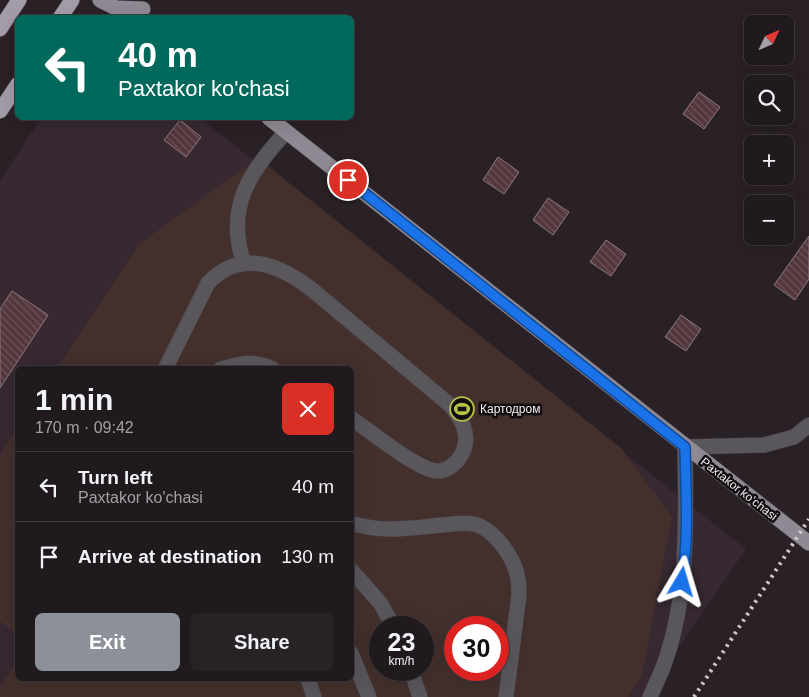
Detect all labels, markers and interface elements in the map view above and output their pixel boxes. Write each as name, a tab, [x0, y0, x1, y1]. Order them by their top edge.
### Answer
north arrow	[744, 15, 794, 65]
map controls	[744, 15, 794, 245]
icon: left	[35, 35, 100, 100]
text: 40 m	[118, 35, 198, 74]
button: search	[744, 75, 794, 125]
text: Paxtakor ko'chasi	[118, 76, 290, 101]
button: +	[744, 135, 794, 185]
pin	[327, 159, 369, 201]
icon: arrive	[334, 166, 362, 194]
button: −	[744, 195, 794, 245]
text: 1 min	[35, 383, 113, 416]
button: close	[282, 383, 334, 435]
sports icon: Картодром	[449, 396, 475, 422]
place label: Картодром	[480, 402, 540, 416]
text: 170 m · 09:42	[35, 419, 134, 436]
street label: Paxtakor ko'chasi	[698, 455, 780, 523]
text: Turn left	[78, 467, 153, 488]
icon: left	[35, 473, 63, 501]
text: 40 m	[292, 476, 334, 497]
text: Paxtakor ko'chasi	[78, 489, 203, 506]
icon: arrive	[35, 543, 63, 571]
text: Arrive at destination	[78, 546, 262, 567]
text: 130 m	[281, 546, 334, 567]
position arrow	[655, 555, 707, 607]
button: Exit	[35, 613, 180, 671]
button: Share	[190, 613, 334, 671]
speed limit sign: 30	[444, 616, 509, 681]
text: 23	[388, 628, 415, 656]
text: km/h	[388, 654, 415, 668]

